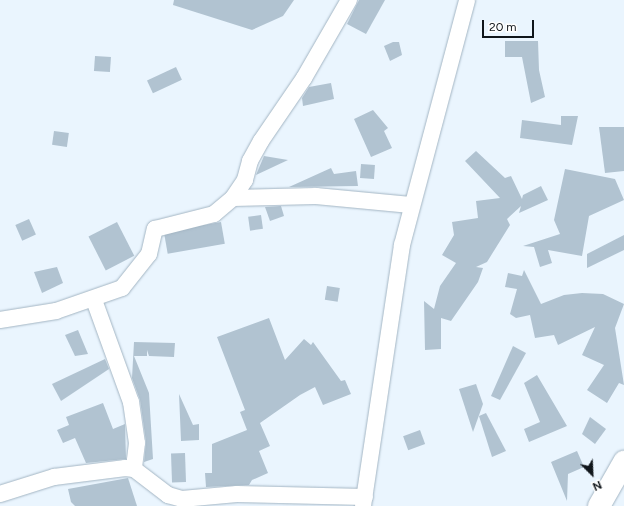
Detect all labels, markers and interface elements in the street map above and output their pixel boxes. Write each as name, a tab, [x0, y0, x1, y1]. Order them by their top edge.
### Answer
scale bar	[484, 12, 536, 38]
text: 20 m	[489, 20, 517, 34]
north arrow	[572, 454, 612, 494]
text: N	[591, 478, 604, 493]

